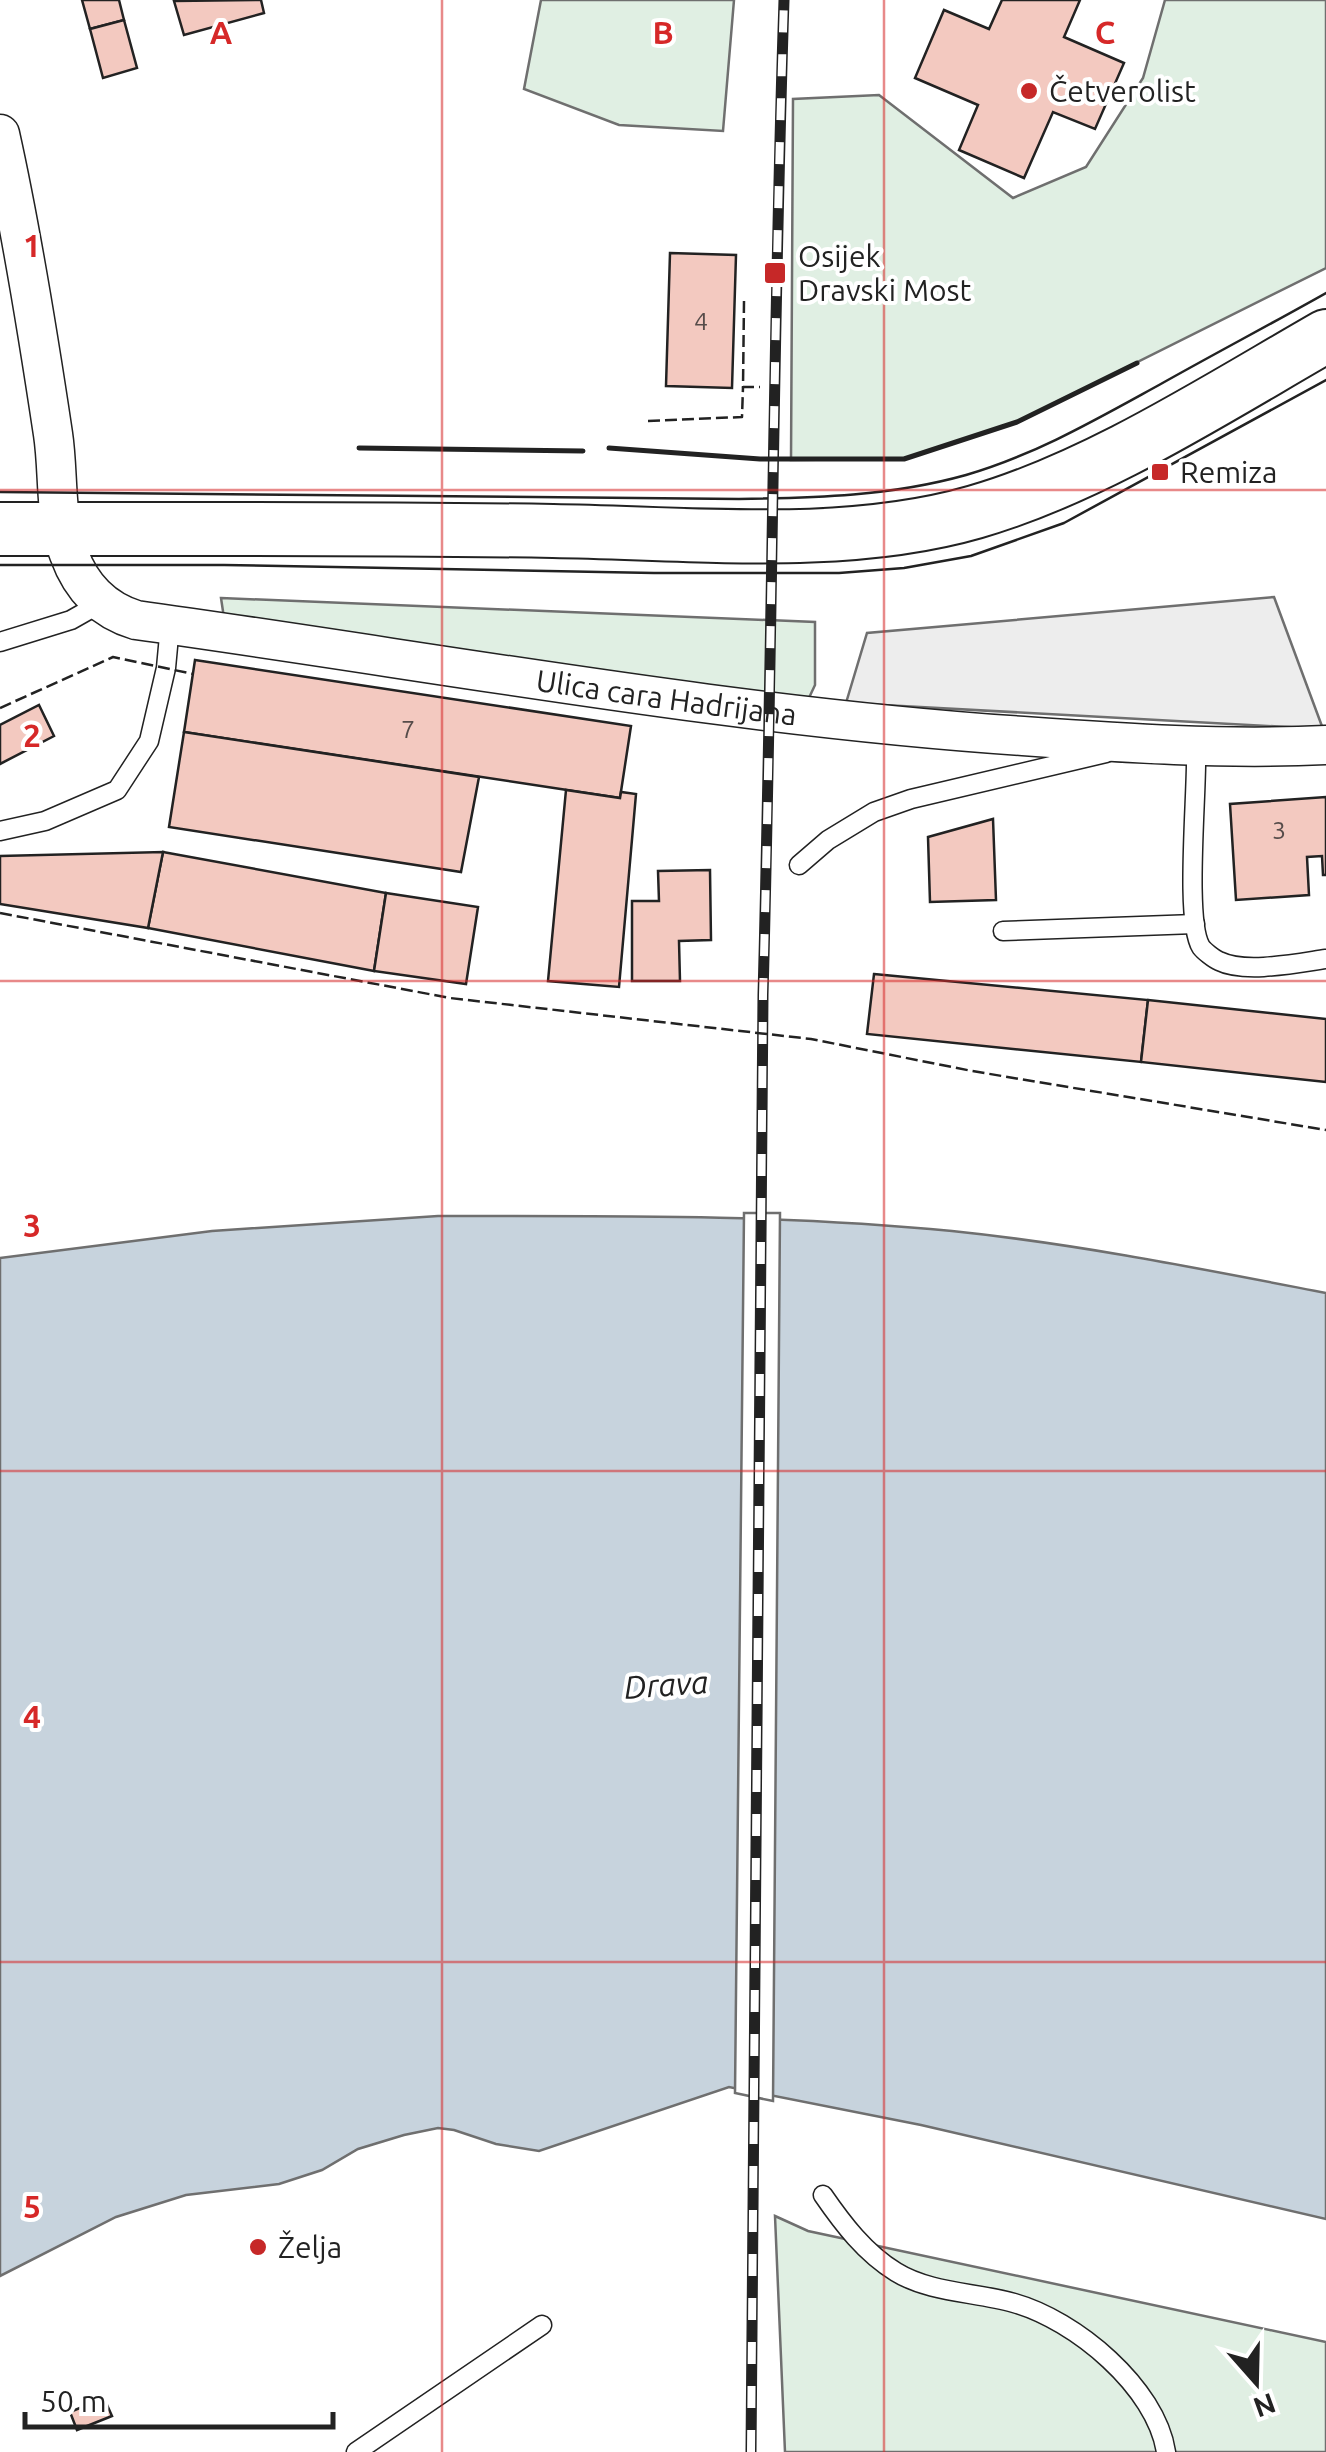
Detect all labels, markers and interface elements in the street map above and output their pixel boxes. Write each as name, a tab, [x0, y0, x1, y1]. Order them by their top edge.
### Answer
text: A	[210, 14, 233, 50]
text: B	[652, 14, 674, 50]
text: C	[1095, 14, 1115, 50]
place label: Četverolist	[1049, 74, 1196, 108]
marker: Četverolist	[1018, 80, 1040, 102]
text: 1	[23, 227, 41, 263]
place label: Osijek Dravski Most	[798, 239, 972, 307]
marker: Osijek Dravski Most	[762, 260, 788, 286]
house number: 4	[694, 307, 708, 335]
place label: Remiza	[1180, 455, 1278, 489]
marker: Remiza	[1149, 461, 1171, 483]
street label: Ulica cara Hadrijana	[534, 663, 799, 732]
house number: 7	[401, 715, 415, 743]
text: 2	[23, 717, 41, 753]
house number: 3	[1272, 816, 1286, 844]
text: 3	[23, 1207, 41, 1243]
water label: Drava	[623, 1663, 709, 1705]
text: 4	[23, 1698, 41, 1734]
text: 5	[23, 2188, 41, 2224]
place label: Želja	[278, 2230, 342, 2264]
marker: Želja	[247, 2236, 269, 2258]
north arrow	[1206, 2332, 1306, 2432]
scale bar	[25, 2367, 332, 2429]
text: 50 m	[40, 2384, 107, 2418]
text: N	[1250, 2388, 1280, 2424]

